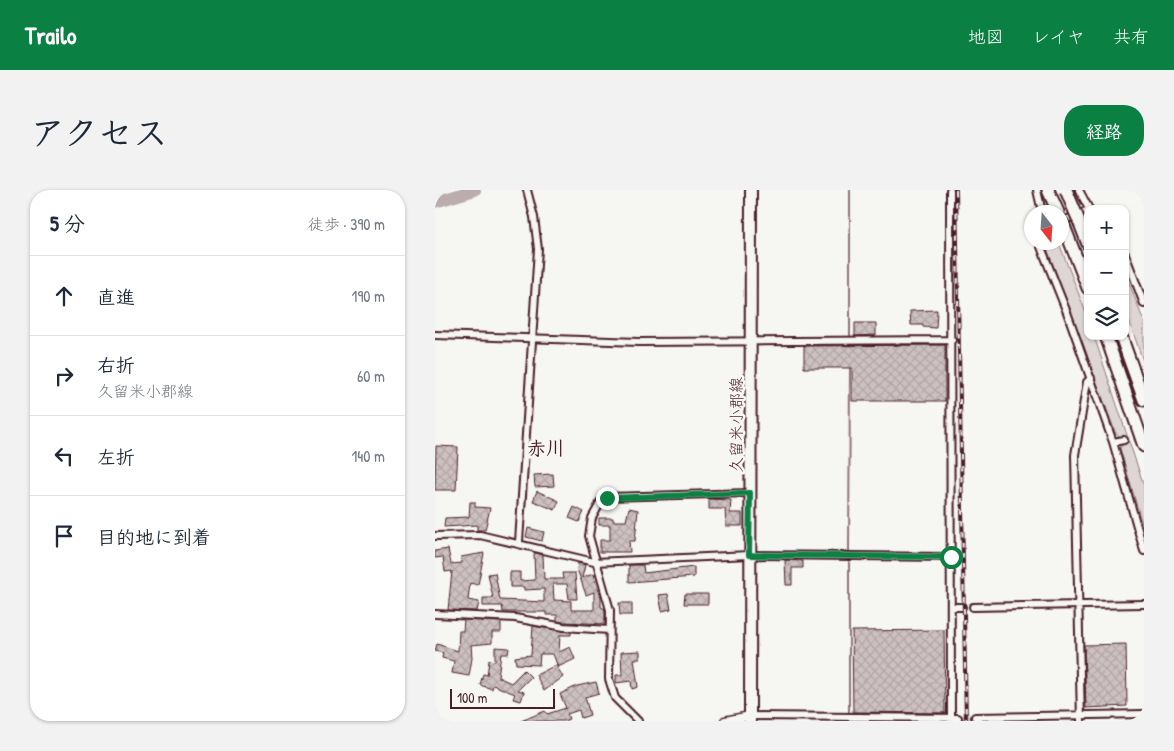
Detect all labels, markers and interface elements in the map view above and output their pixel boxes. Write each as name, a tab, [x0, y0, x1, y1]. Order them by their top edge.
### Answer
text: Trailo	[25, 19, 76, 51]
text: 地図	[968, 24, 1004, 49]
text: レイヤ	[1032, 24, 1085, 49]
text: 共有	[1113, 24, 1149, 49]
button: 経路	[1064, 105, 1144, 156]
text: アクセス	[30, 109, 168, 156]
north arrow	[1024, 205, 1069, 250]
map controls	[1084, 205, 1129, 340]
button: +	[1084, 205, 1129, 250]
text: 5 分	[50, 209, 85, 238]
text: 徒歩 · 390 m	[308, 213, 385, 235]
button: −	[1084, 250, 1129, 295]
icon: ahead	[50, 282, 78, 310]
text: 直進	[97, 284, 135, 310]
text: 190 m	[352, 285, 385, 307]
button: layers	[1084, 295, 1129, 340]
text: 右折	[97, 352, 135, 378]
icon: right	[50, 362, 78, 390]
text: 60 m	[357, 365, 385, 387]
street label: 久留米小郡線	[725, 377, 747, 473]
text: 久留米小郡線	[97, 380, 193, 402]
district label: 赤川	[527, 435, 565, 461]
icon: left	[50, 442, 78, 470]
text: 左折	[97, 444, 135, 470]
text: 140 m	[351, 445, 385, 467]
route end	[596, 487, 619, 510]
icon: arrive	[50, 522, 78, 550]
text: 目的地に到着	[97, 524, 211, 550]
route start	[940, 546, 963, 569]
scale bar	[450, 686, 555, 709]
text: 100 m	[457, 688, 487, 707]

